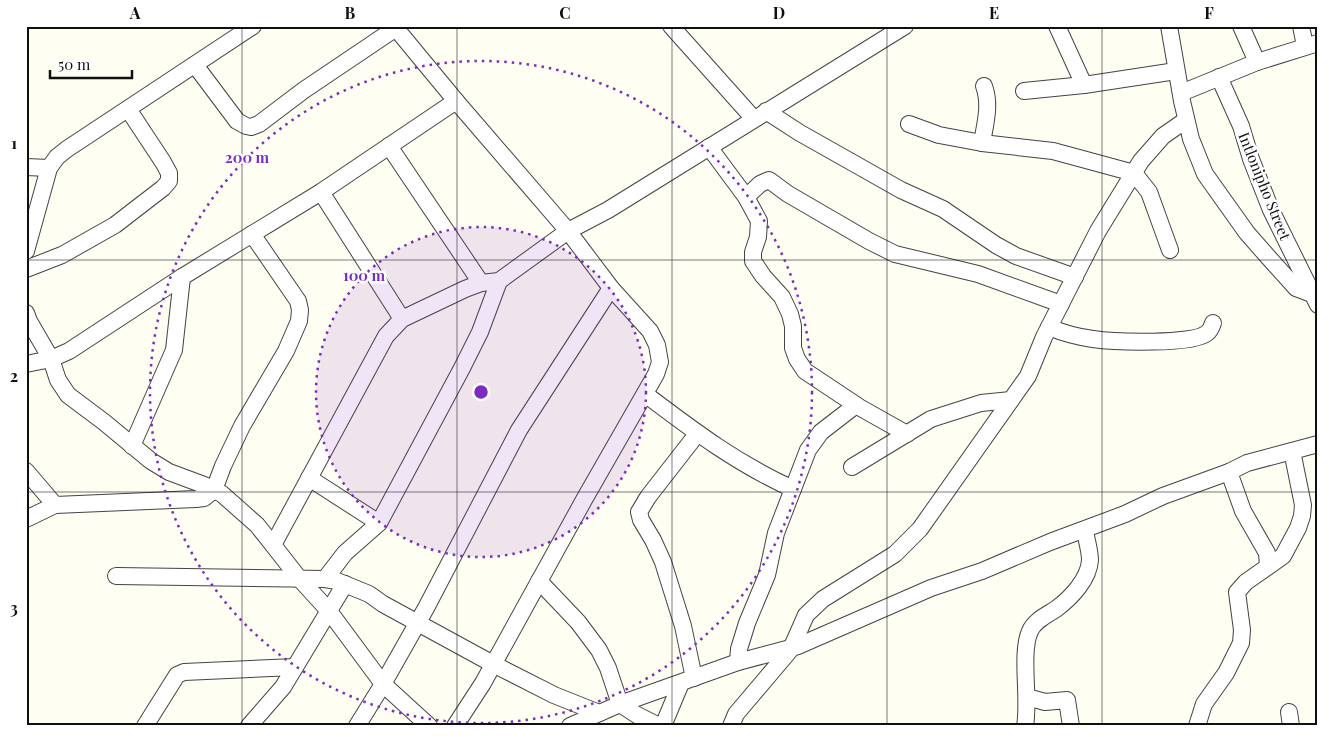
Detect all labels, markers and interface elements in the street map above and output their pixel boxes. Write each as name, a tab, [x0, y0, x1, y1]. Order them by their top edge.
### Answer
text: A	[129, 2, 141, 23]
text: B	[345, 2, 356, 23]
text: C	[559, 2, 571, 23]
text: D	[773, 2, 785, 23]
text: E	[989, 2, 999, 23]
text: F	[1204, 2, 1214, 23]
scale bar	[50, 48, 132, 80]
text: 50 m	[58, 54, 91, 74]
street label: Intlonipho Street	[1234, 129, 1296, 244]
text: 1	[11, 132, 17, 153]
text: 200 m	[225, 147, 270, 167]
text: 100 m	[343, 265, 386, 285]
text: 2	[10, 365, 18, 386]
centre of rings	[472, 383, 490, 401]
text: 3	[10, 597, 18, 618]

